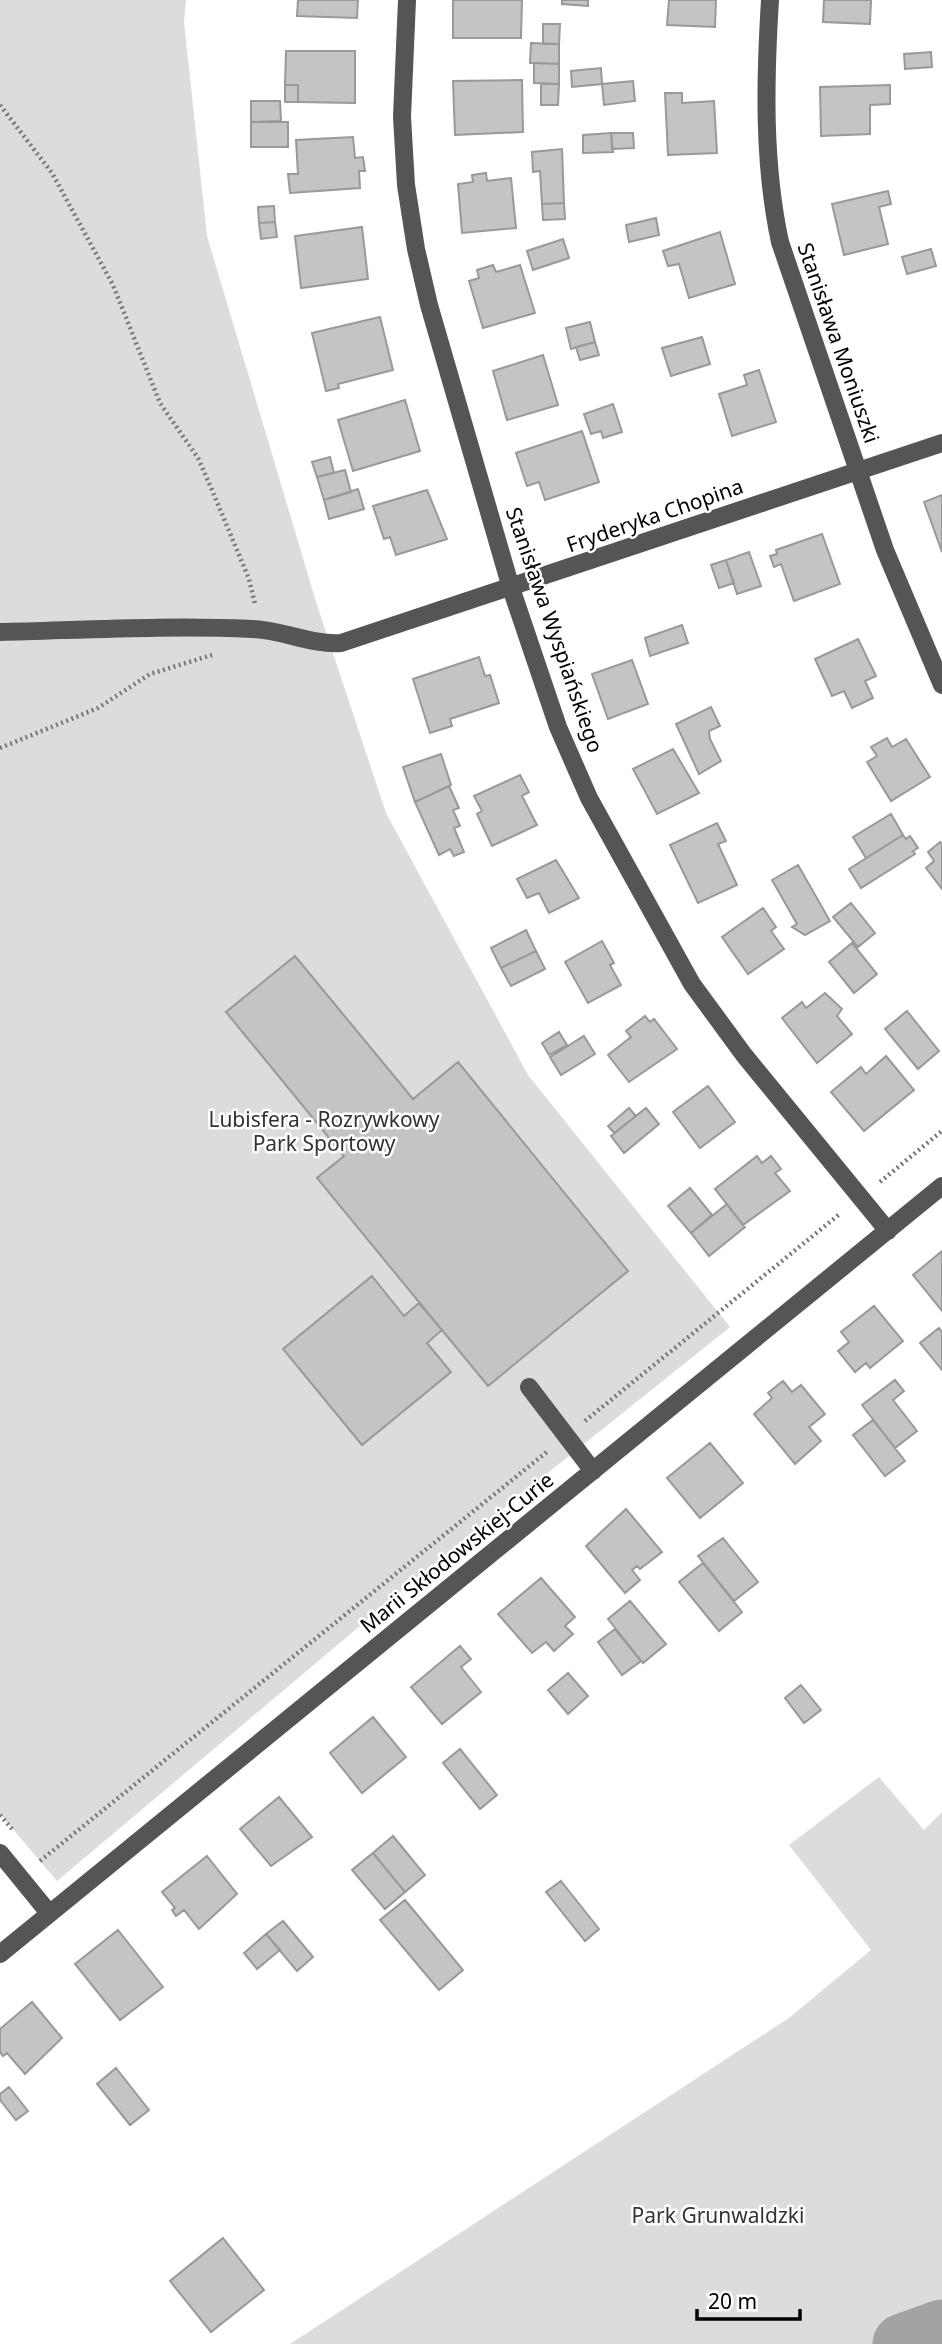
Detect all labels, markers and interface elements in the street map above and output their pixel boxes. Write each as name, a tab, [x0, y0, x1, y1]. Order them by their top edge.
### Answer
street label: Stanisława Moniuszki	[792, 239, 886, 447]
street label: Fryderyka Chopina	[563, 472, 747, 558]
street label: Stanisława Wyspiańskiego	[500, 503, 610, 756]
park label: Lubisfera - Rozrywkowy Park Sportowy	[208, 1105, 440, 1157]
street label: Marii Skłodowskiej-Curie	[354, 1465, 559, 1639]
park label: Park Grunwaldzki	[632, 2201, 804, 2229]
scale bar	[697, 2278, 800, 2322]
text: 20 m	[708, 2287, 757, 2315]

